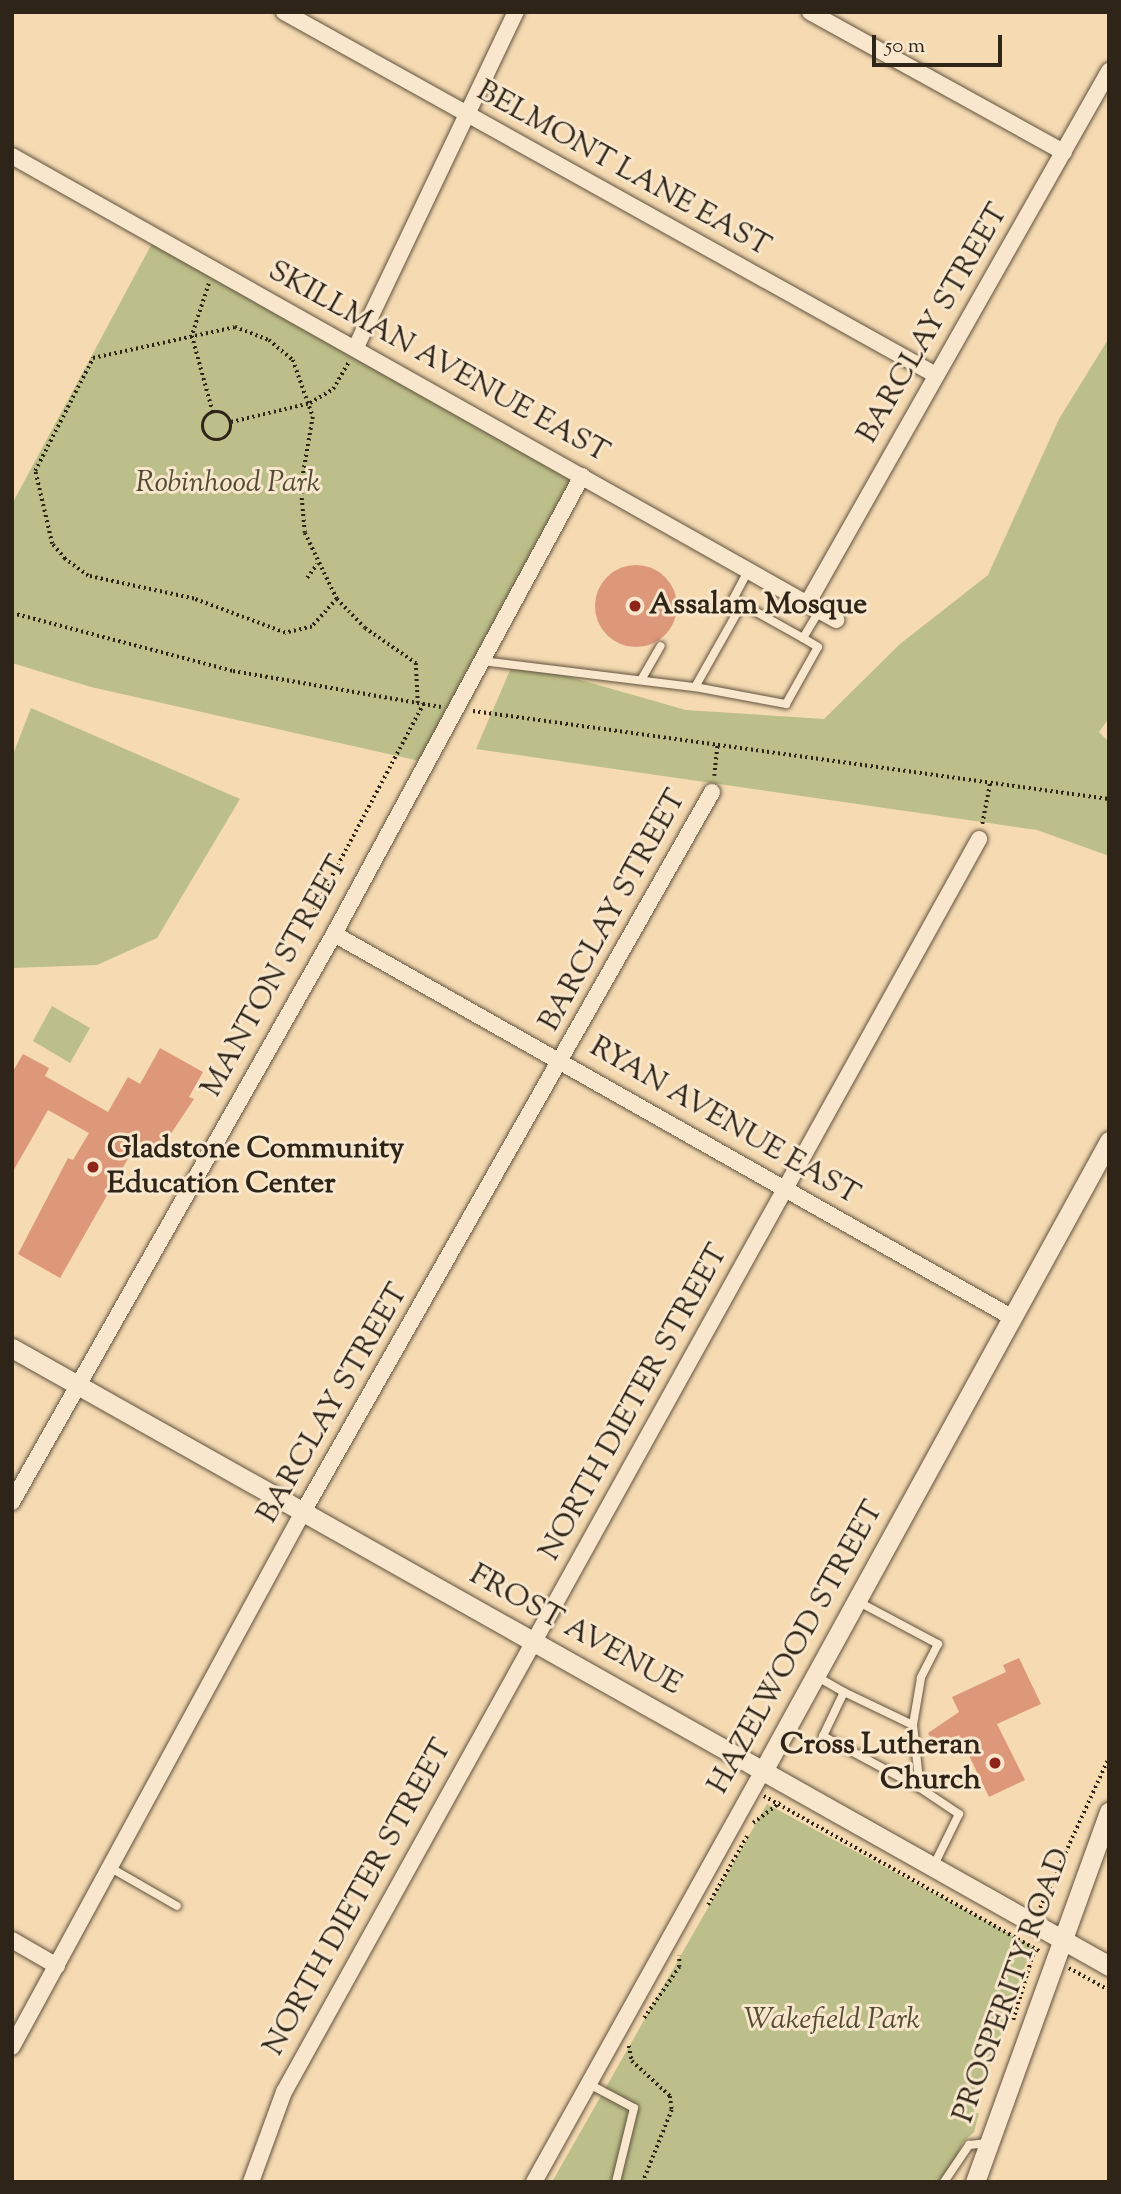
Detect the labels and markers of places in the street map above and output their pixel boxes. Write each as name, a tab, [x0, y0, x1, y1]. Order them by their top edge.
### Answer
place label: Assalam Mosque	[649, 588, 867, 624]
marker: Assalam Mosque	[627, 598, 643, 614]
place label: Gladstone Community Education Center	[107, 1132, 404, 1202]
marker: Gladstone Community Education Center	[85, 1159, 101, 1175]
place label: Cross Lutheran Church	[780, 1728, 981, 1798]
marker: Cross Lutheran Church	[987, 1755, 1003, 1771]

